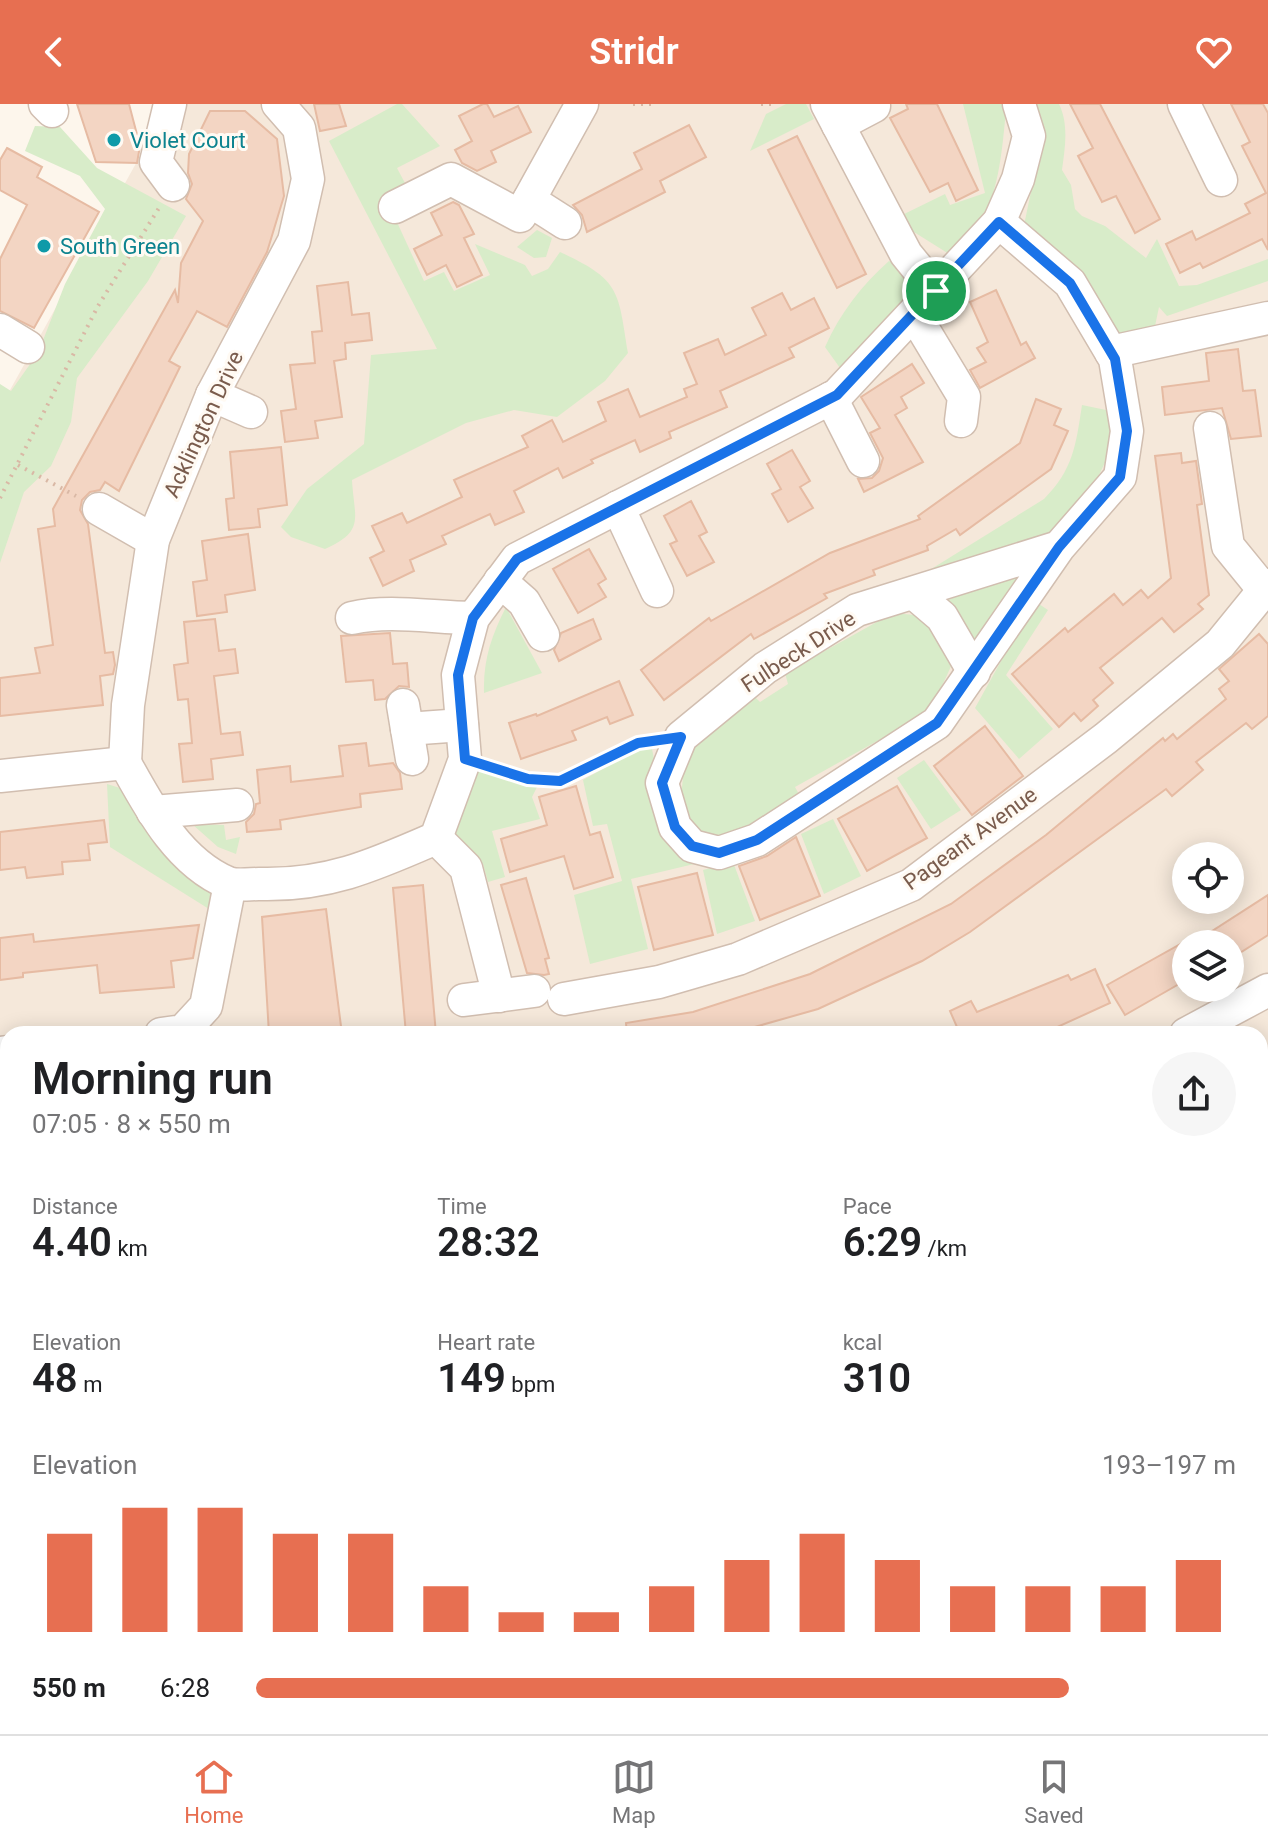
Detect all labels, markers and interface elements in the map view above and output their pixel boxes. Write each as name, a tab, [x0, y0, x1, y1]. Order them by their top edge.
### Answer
icon: back	[32, 30, 76, 74]
icon: heart	[1192, 30, 1236, 74]
text: Stridr	[589, 31, 679, 73]
place label: Violet Court	[130, 128, 246, 153]
marker: Violet Court	[105, 131, 123, 149]
place label: South Green	[60, 234, 180, 259]
marker: South Green	[35, 237, 53, 255]
pin	[902, 257, 970, 325]
icon: arrive	[914, 269, 958, 313]
street label: Acklington Drive	[159, 347, 248, 501]
street label: Fulbeck Drive	[737, 605, 860, 698]
street label: Pageant Avenue	[899, 782, 1042, 895]
map controls	[1172, 842, 1244, 1002]
button: locate	[1172, 842, 1244, 914]
button: layers	[1172, 930, 1244, 1002]
button: share	[1152, 1052, 1236, 1136]
text: Morning run	[32, 1053, 273, 1105]
text: 07:05 · 8 × 550 m	[32, 1109, 231, 1139]
text: Distance	[32, 1194, 118, 1219]
text: Time	[437, 1194, 487, 1219]
text: Pace	[843, 1194, 892, 1219]
text: 4.40	[32, 1219, 112, 1266]
text: 28:32	[437, 1219, 540, 1266]
text: 6:29	[843, 1219, 922, 1266]
text: km	[112, 1236, 148, 1261]
text: /km	[922, 1236, 967, 1261]
text: Elevation	[32, 1330, 121, 1355]
text: Heart rate	[437, 1330, 535, 1355]
text: kcal	[843, 1330, 882, 1355]
text: 48	[32, 1355, 78, 1402]
text: 149	[437, 1355, 506, 1402]
text: 310	[843, 1355, 911, 1402]
text: m	[78, 1372, 102, 1397]
text: bpm	[506, 1372, 555, 1397]
text: Elevation	[32, 1450, 137, 1480]
text: 193–197 m	[1102, 1450, 1236, 1480]
text: 550 m	[32, 1673, 106, 1703]
text: 6:28	[160, 1673, 210, 1703]
tab: Home	[184, 1755, 243, 1828]
tab: Map	[612, 1755, 656, 1828]
tab: Saved	[1024, 1755, 1084, 1828]

